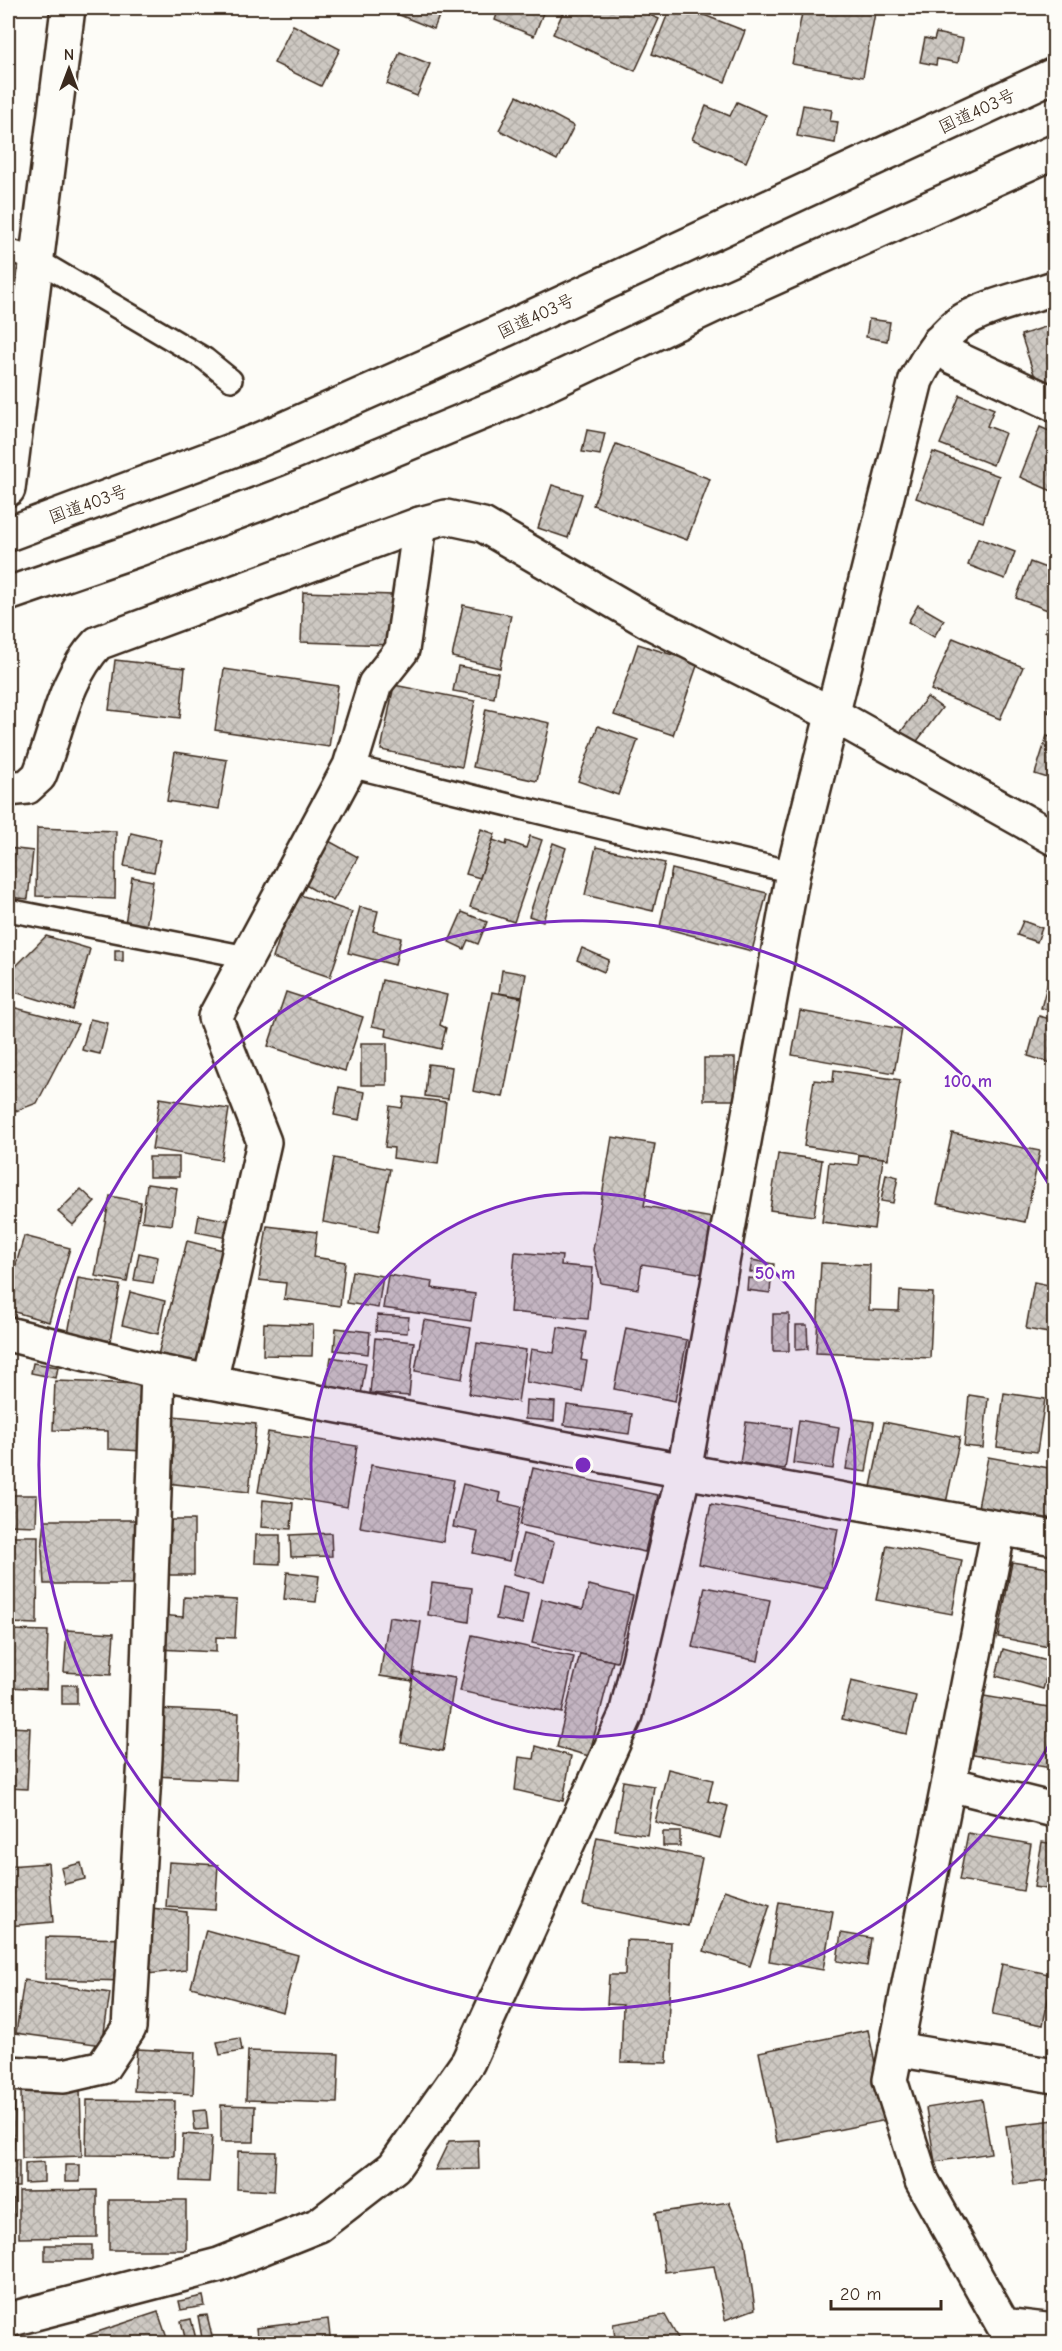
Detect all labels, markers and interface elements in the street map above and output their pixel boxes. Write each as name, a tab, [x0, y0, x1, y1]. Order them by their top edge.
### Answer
north arrow	[39, 39, 99, 99]
text: N	[64, 46, 74, 64]
street label: 国道403号	[935, 84, 1019, 138]
street label: 国道403号	[494, 289, 578, 343]
street label: 国道403号	[46, 480, 131, 528]
text: 100 m	[944, 1071, 992, 1092]
text: 50 m	[755, 1263, 795, 1284]
centre of rings	[573, 1455, 593, 1475]
scale bar	[831, 2273, 940, 2311]
text: 20 m	[840, 2284, 881, 2305]

